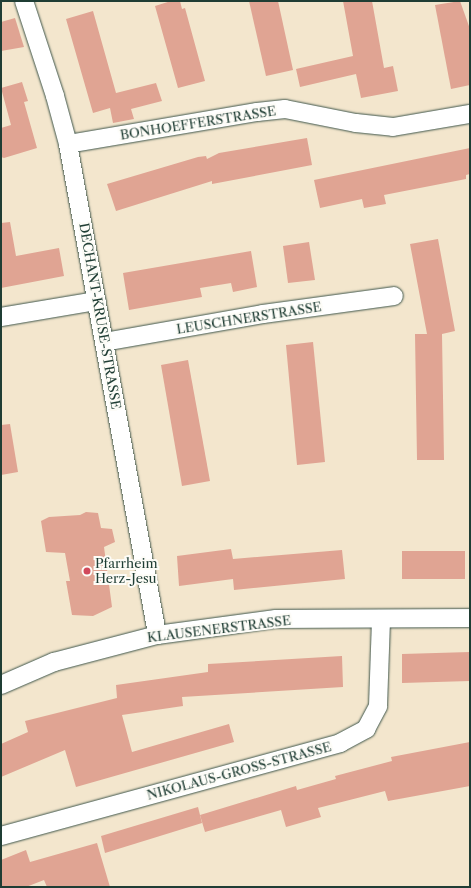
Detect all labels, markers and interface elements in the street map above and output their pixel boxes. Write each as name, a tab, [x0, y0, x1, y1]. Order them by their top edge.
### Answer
street label: BONHOEFFERSTRASSE	[119, 103, 277, 143]
street label: DECHANT-KRUSE-STRASSE	[76, 222, 124, 410]
street label: LEUSCHNERSTRASSE	[175, 299, 323, 337]
place label: Pfarrheim Herz-Jesu	[95, 556, 158, 587]
marker: Pfarrheim Herz-Jesu	[82, 566, 92, 576]
street label: KLAUSENERSTRASSE	[146, 612, 292, 646]
street label: NIKOLAUS-GROSS-STRASSE	[145, 739, 333, 803]

